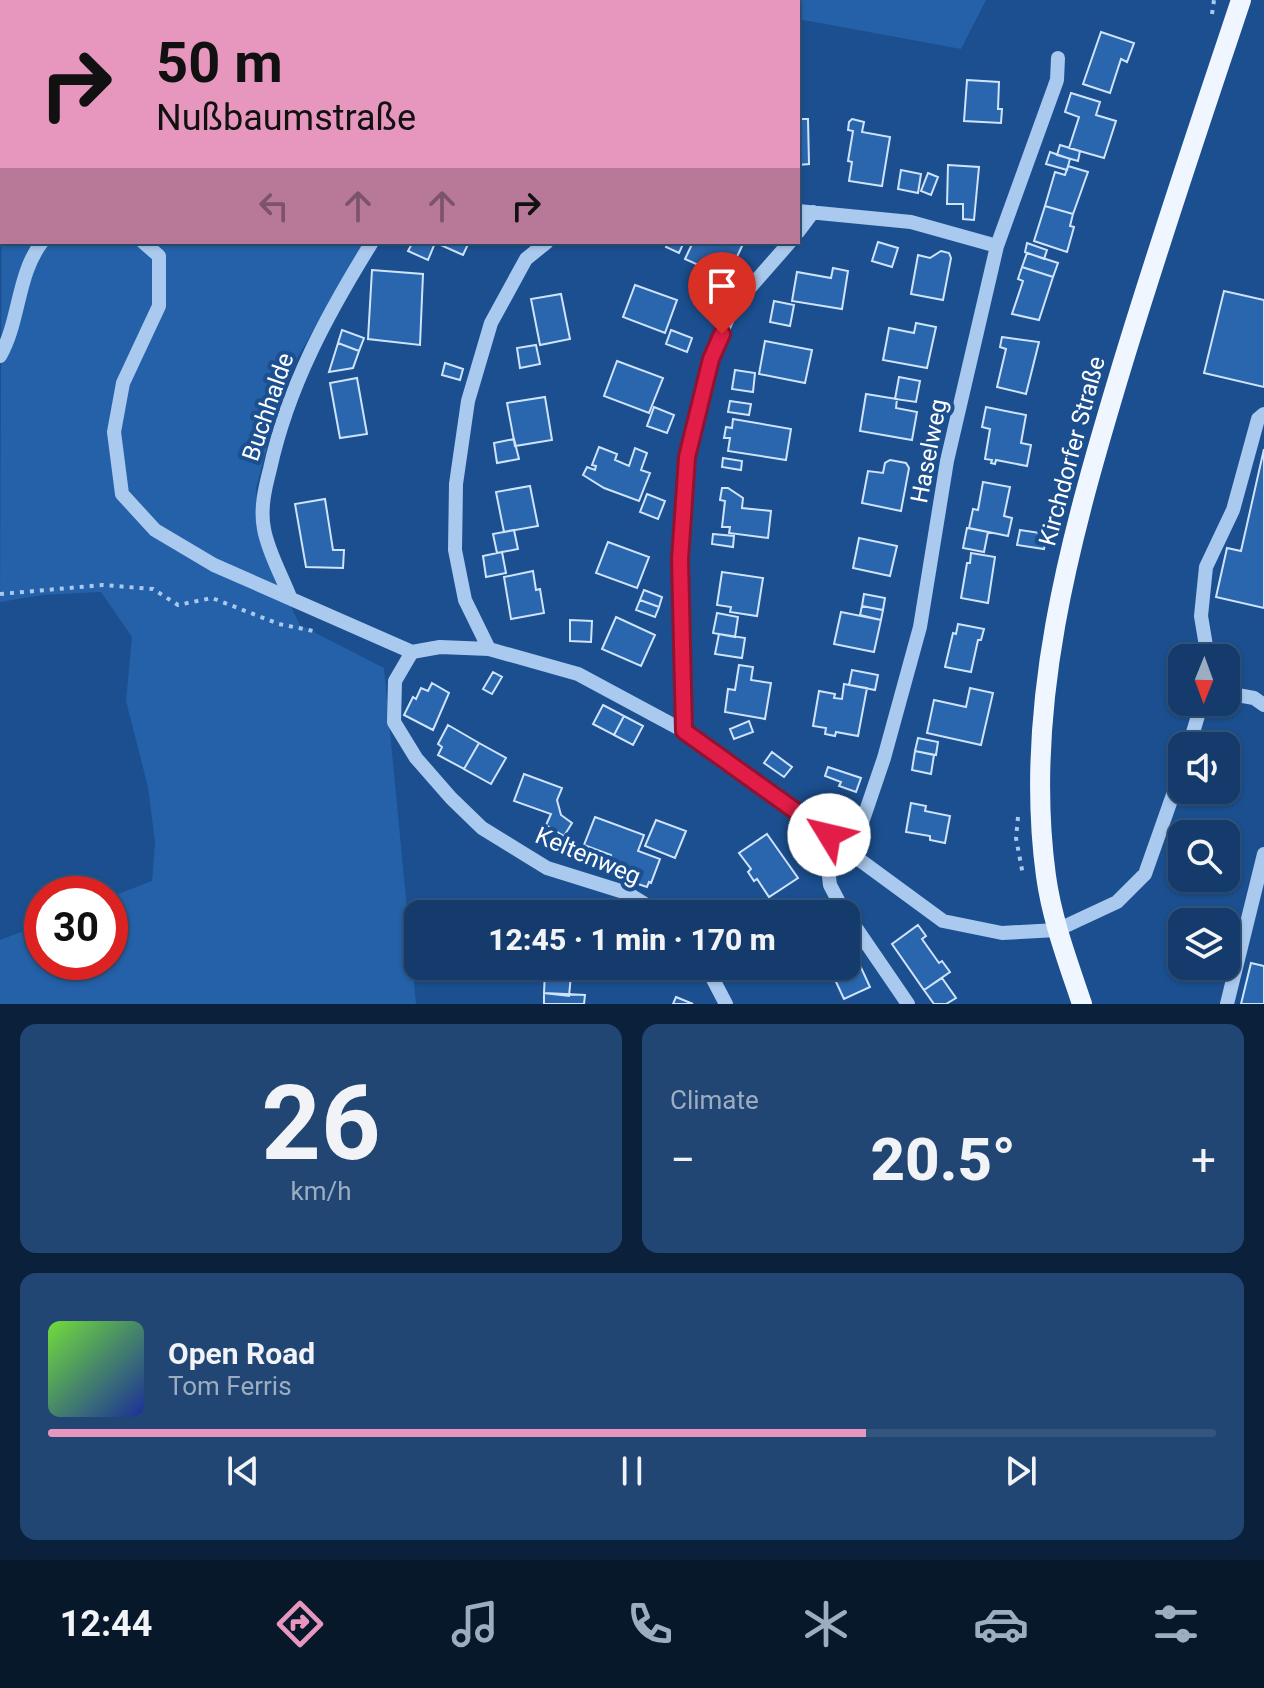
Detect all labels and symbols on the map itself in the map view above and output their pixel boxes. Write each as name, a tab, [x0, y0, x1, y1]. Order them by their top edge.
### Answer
pin	[688, 252, 756, 334]
street label: Buchhalde	[236, 349, 300, 465]
street label: Kirchdorfer Straße	[1033, 353, 1111, 549]
street label: Haselweg	[905, 397, 953, 505]
north arrow	[1168, 644, 1240, 716]
position arrow	[787, 793, 871, 877]
street label: Keltenweg	[531, 821, 645, 891]
speed limit sign: 30	[24, 876, 128, 980]

